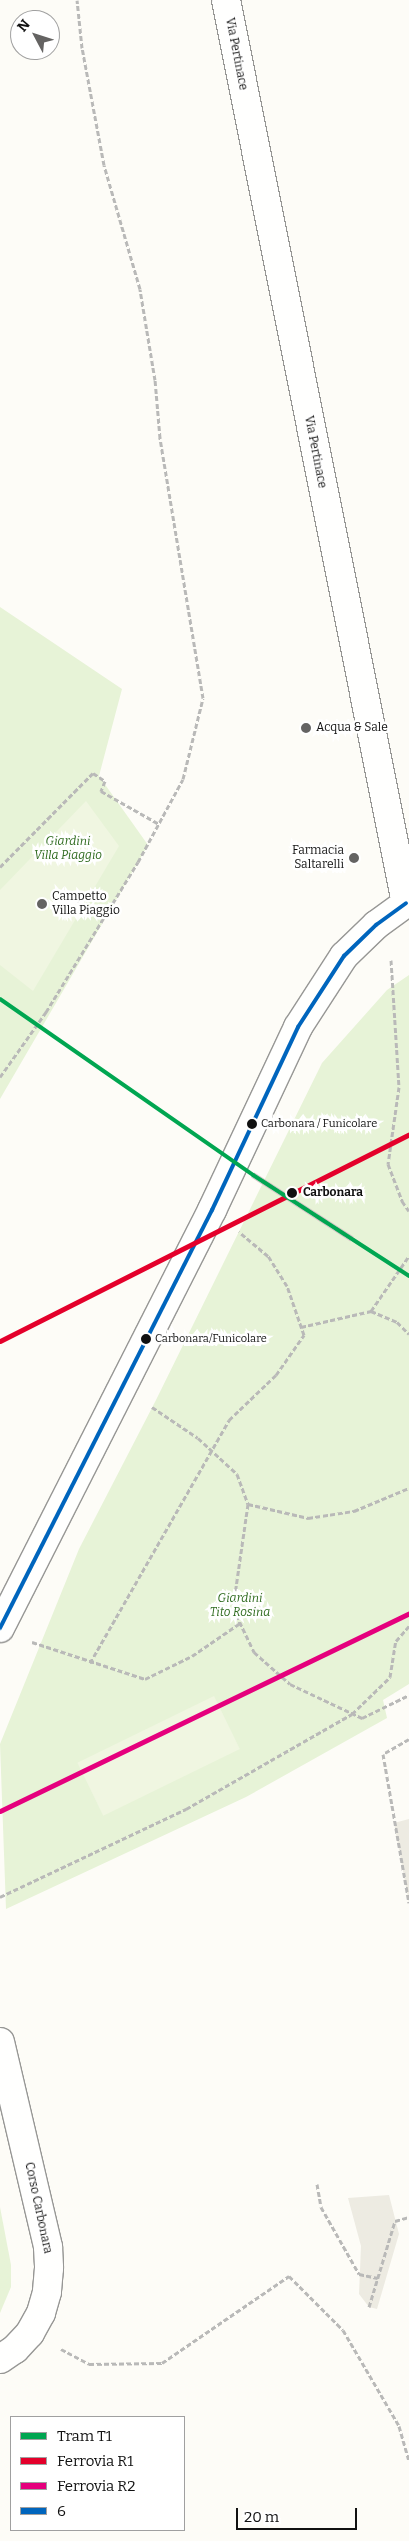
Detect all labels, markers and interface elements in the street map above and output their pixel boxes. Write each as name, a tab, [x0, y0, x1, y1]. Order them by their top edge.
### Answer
north arrow	[10, 10, 60, 60]
text: N	[14, 16, 34, 35]
street label: Via Pertinace	[222, 17, 250, 91]
street label: Via Pertinace	[301, 415, 329, 489]
place label: Acqua & Sale	[316, 721, 388, 735]
marker: Acqua & Sale	[300, 722, 312, 734]
park label: Giardini Villa Piaggio	[34, 835, 102, 863]
place label: Farmacia Saltarelli	[292, 844, 344, 872]
marker: Farmacia Saltarelli	[348, 852, 360, 864]
place label: Campetto Villa Piaggio	[52, 890, 120, 918]
marker: Campetto Villa Piaggio	[36, 898, 48, 910]
place label: Carbonara / Funicolare	[261, 1117, 377, 1131]
marker: Carbonara / Funicolare	[247, 1119, 257, 1129]
marker: Carbonara	[285, 1186, 299, 1200]
place label: Carbonara	[303, 1186, 363, 1200]
place label: Carbonara/Funicolare	[155, 1332, 267, 1346]
marker: Carbonara/Funicolare	[141, 1334, 151, 1344]
park label: Giardini Tito Rosina	[210, 1592, 270, 1620]
street label: Corso Carbonara	[21, 2161, 55, 2255]
legend	[10, 2416, 185, 2531]
text: Tram T1	[57, 2427, 112, 2445]
text: Ferrovia R1	[57, 2452, 133, 2470]
text: Ferrovia R2	[57, 2477, 135, 2495]
scale bar	[239, 2498, 360, 2530]
text: 6	[57, 2502, 66, 2520]
text: 20 m	[244, 2508, 279, 2526]

